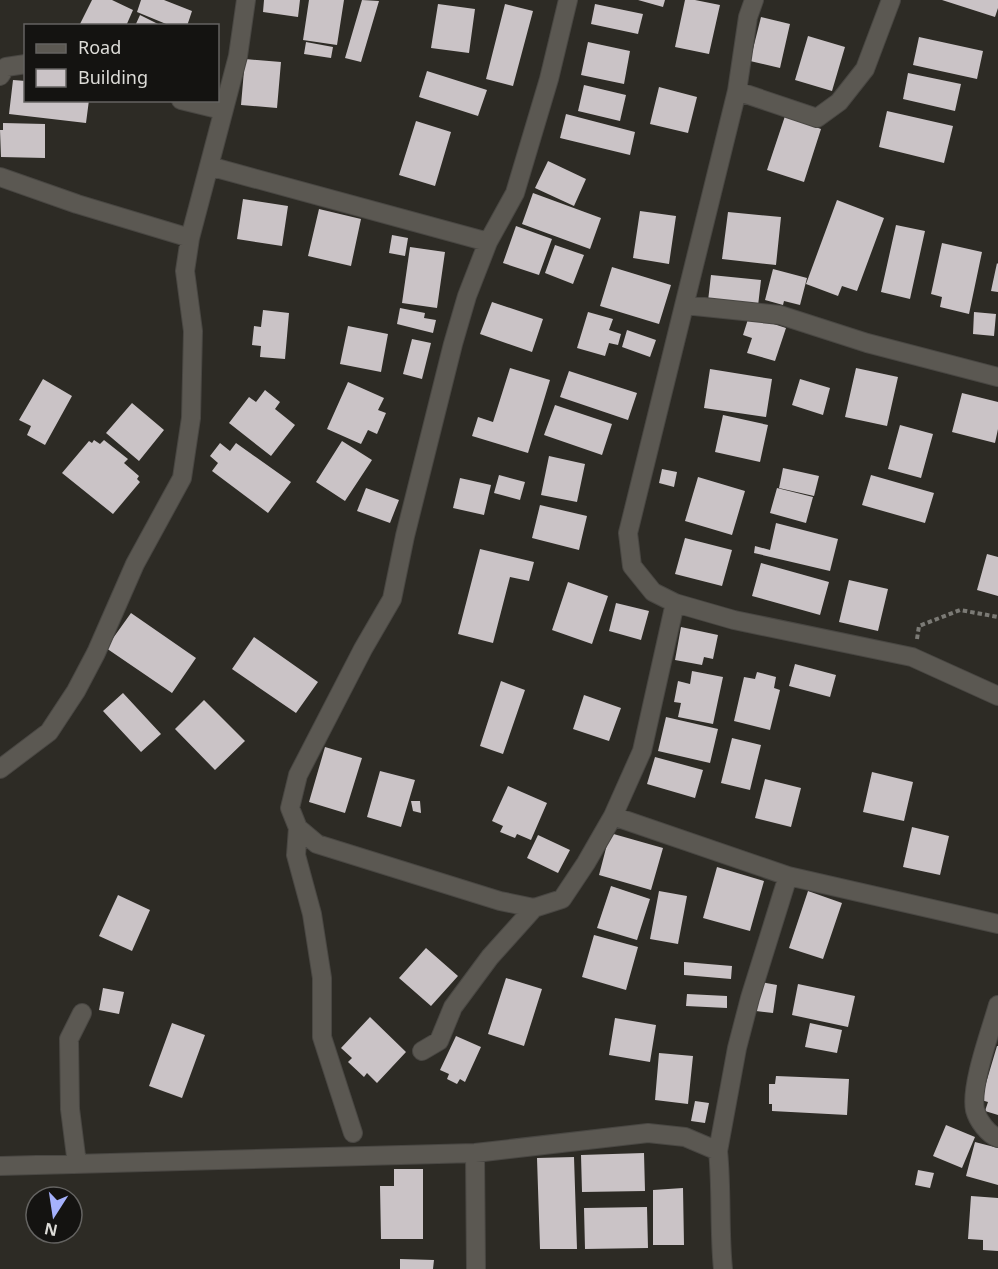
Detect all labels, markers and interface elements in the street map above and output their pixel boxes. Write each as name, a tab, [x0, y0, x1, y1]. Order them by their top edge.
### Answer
legend	[24, 24, 219, 102]
text: Road	[78, 35, 121, 59]
text: Building	[78, 65, 148, 89]
north arrow	[24, 1185, 84, 1245]
text: N	[42, 1218, 60, 1242]

